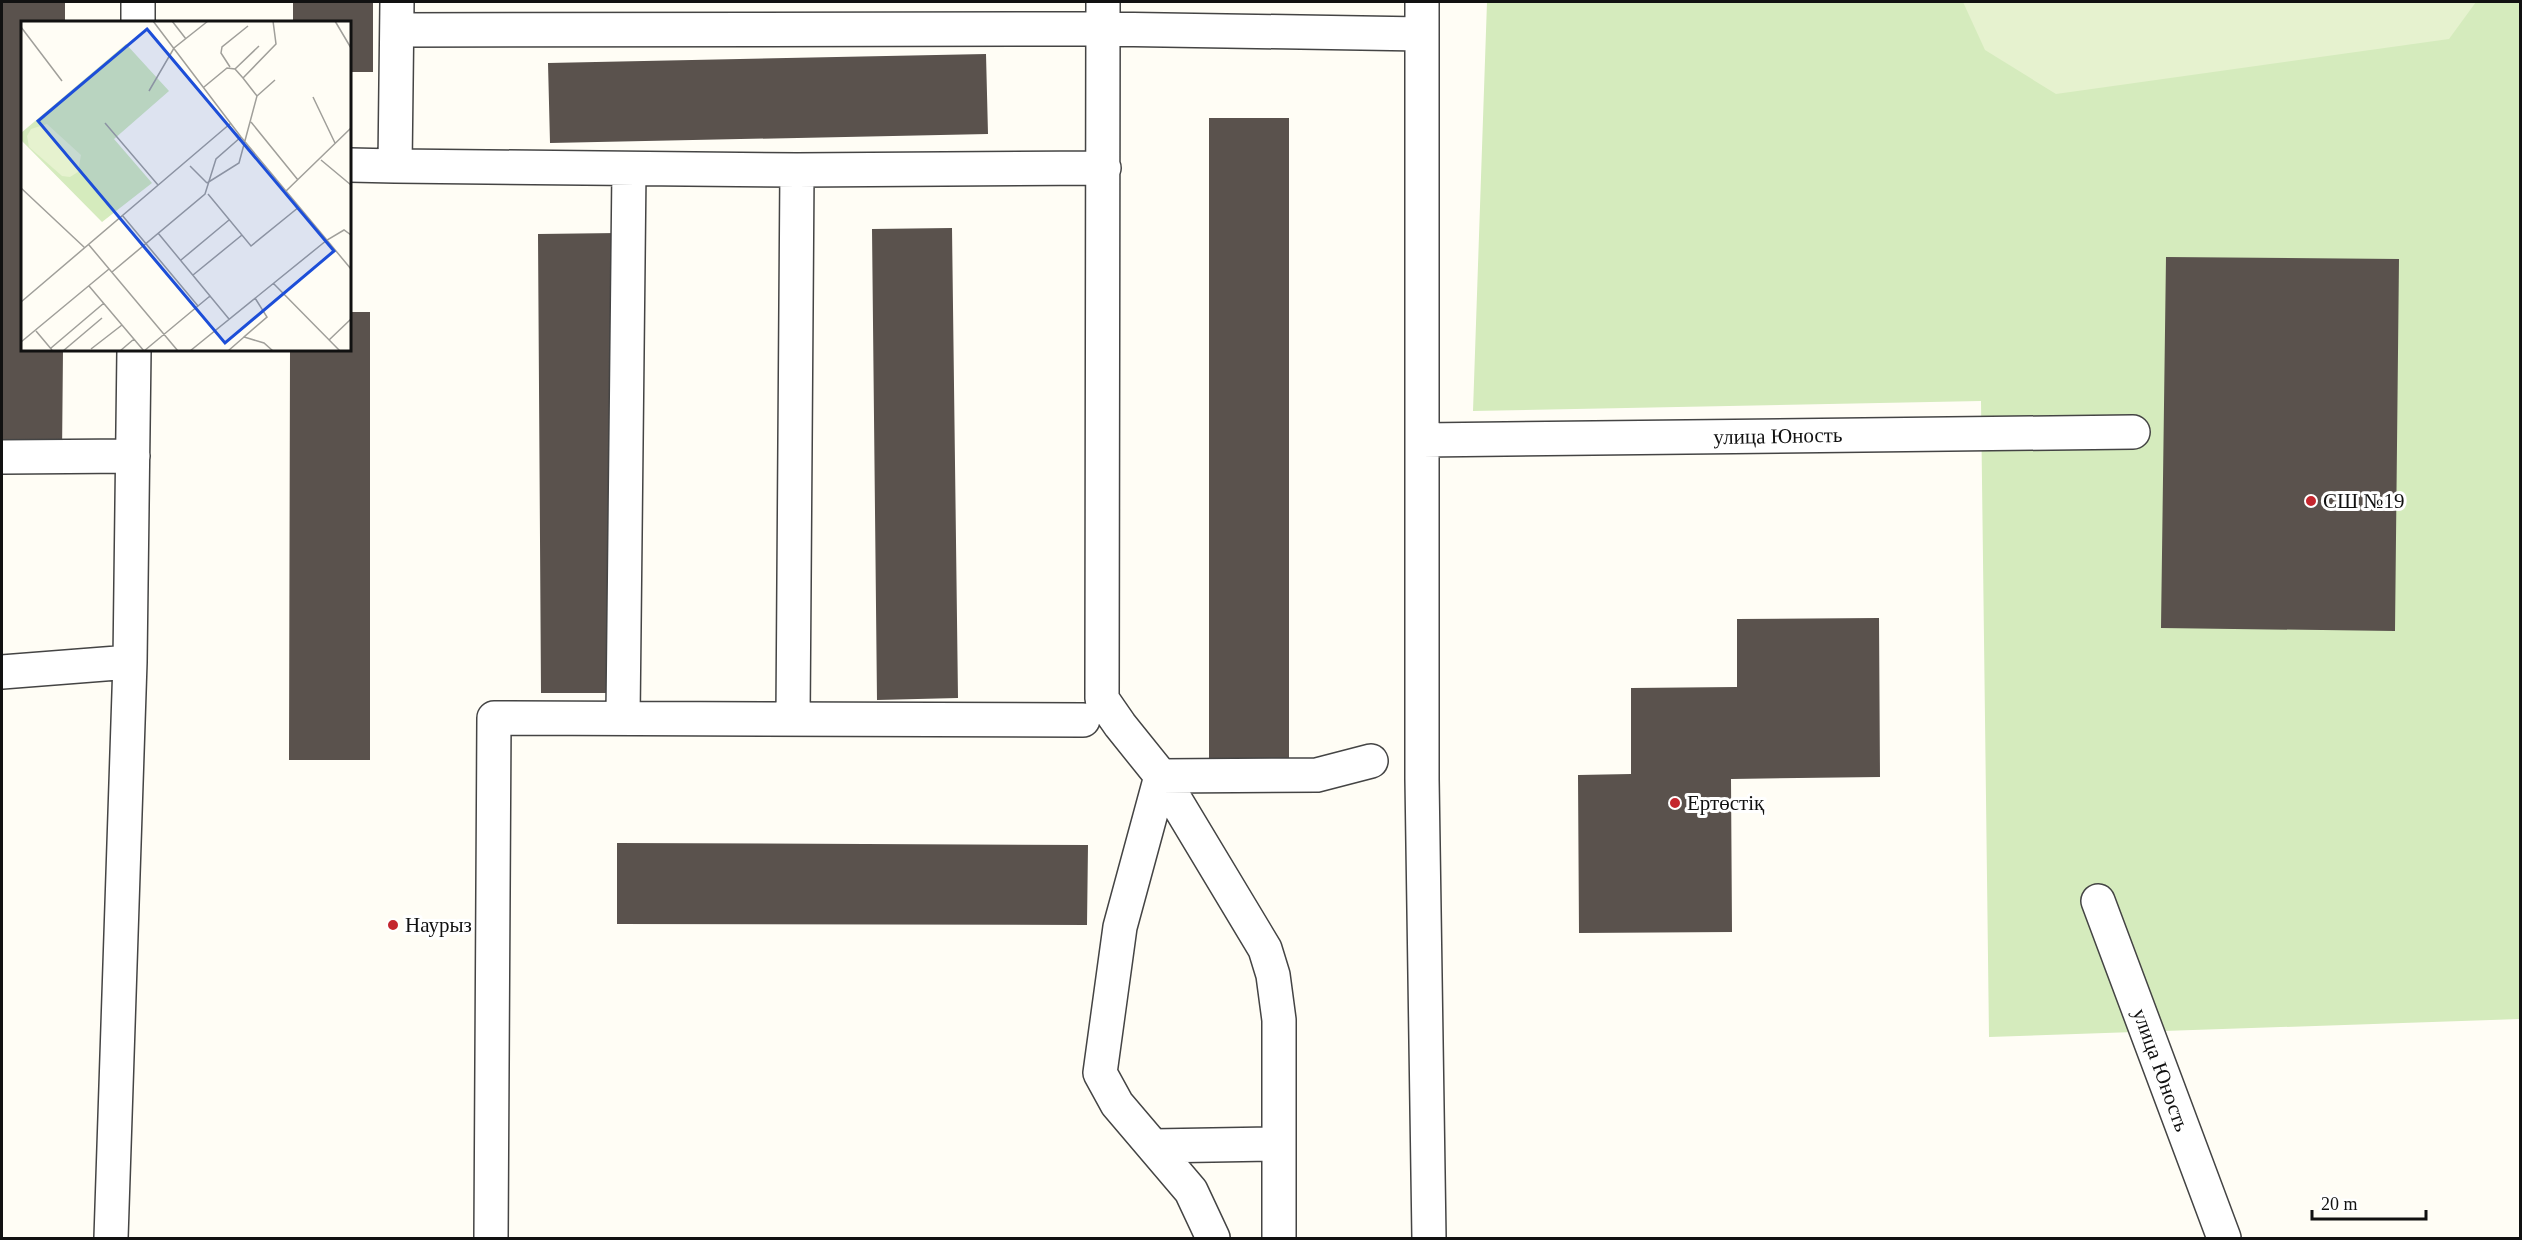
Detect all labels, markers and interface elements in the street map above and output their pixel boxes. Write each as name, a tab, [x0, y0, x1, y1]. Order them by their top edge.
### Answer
inset map	[21, 21, 351, 351]
street label: улица Юность	[1713, 423, 1843, 449]
place label: СШ №19	[2323, 489, 2404, 513]
marker: СШ №19	[2304, 494, 2318, 508]
place label: Ертөстіқ	[1687, 791, 1765, 815]
marker: Ертөстіқ	[1668, 796, 1682, 810]
place label: Наурыз	[405, 913, 472, 937]
marker: Наурыз	[386, 918, 400, 932]
street label: улица Юность	[2128, 1005, 2194, 1135]
scale bar	[2312, 1183, 2426, 1221]
text: 20 m	[2321, 1194, 2358, 1214]

